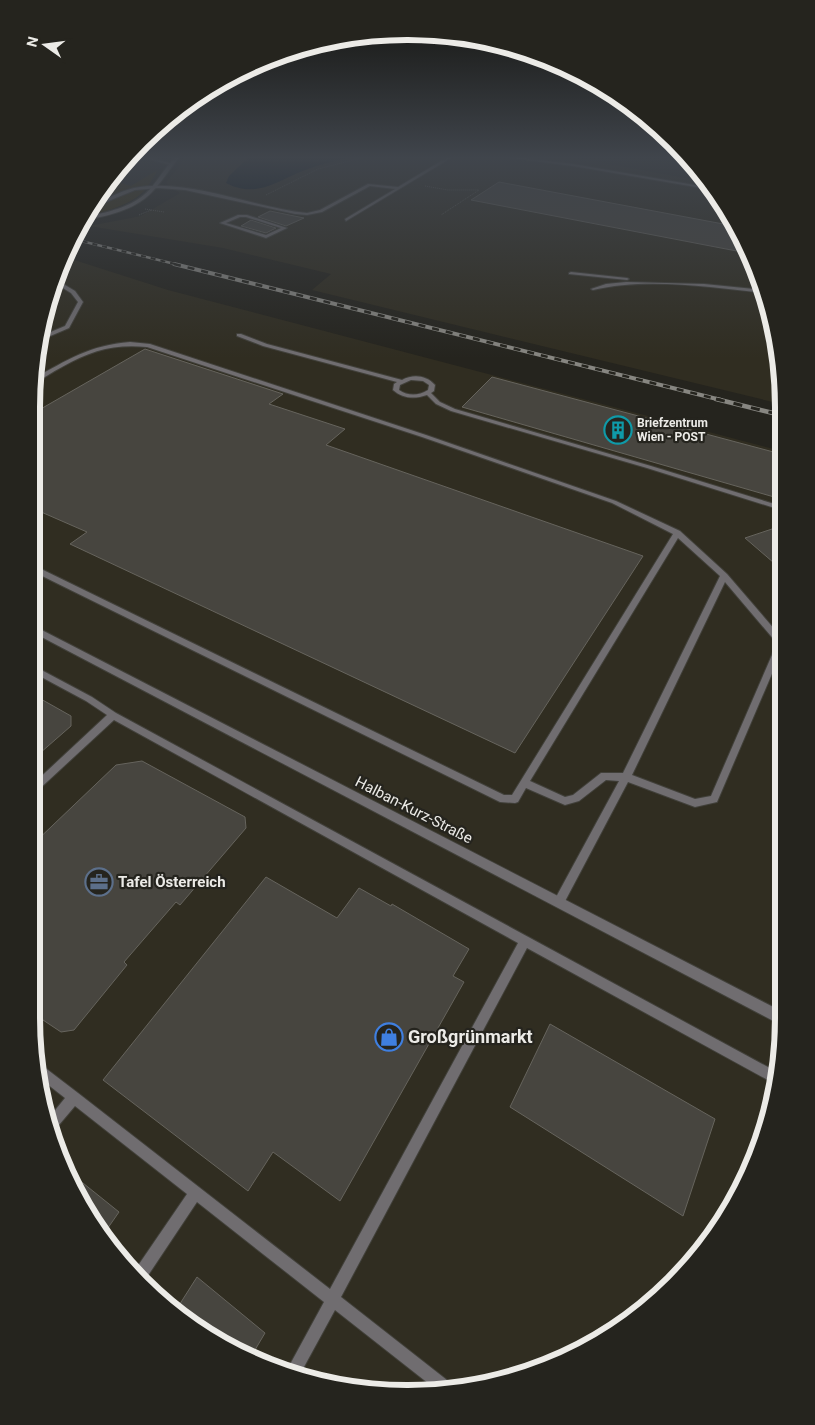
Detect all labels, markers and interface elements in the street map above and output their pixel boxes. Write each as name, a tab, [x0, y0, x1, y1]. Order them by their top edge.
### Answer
north arrow	[20, 20, 70, 70]
text: N	[23, 35, 41, 49]
building icon: Briefzentrum Wien - POST	[603, 415, 633, 445]
place label: Briefzentrum Wien - POST	[637, 416, 708, 444]
street label: Halban-Kurz-Straße	[352, 773, 476, 847]
office icon: Tafel Österreich	[84, 867, 114, 897]
place label: Tafel Österreich	[118, 873, 226, 891]
shop icon: Großgrünmarkt	[374, 1022, 404, 1052]
place label: Großgrünmarkt	[408, 1026, 533, 1047]

